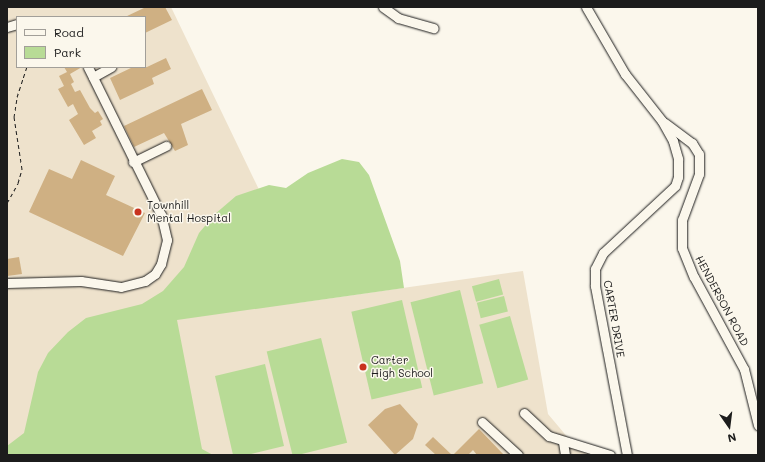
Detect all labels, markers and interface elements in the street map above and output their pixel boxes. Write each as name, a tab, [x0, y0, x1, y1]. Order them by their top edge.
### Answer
legend	[16, 16, 146, 68]
text: Road	[54, 24, 84, 40]
text: Park	[54, 44, 81, 60]
place label: Townhill Mental Hospital	[147, 199, 231, 225]
marker: Townhill Mental Hospital	[132, 206, 144, 218]
street label: HENDERSON ROAD	[693, 253, 751, 349]
street label: CARTER DRIVE	[601, 279, 627, 359]
place label: Carter High School	[371, 354, 433, 380]
marker: Carter High School	[358, 362, 368, 372]
north arrow	[709, 406, 749, 446]
text: N	[726, 430, 738, 446]

